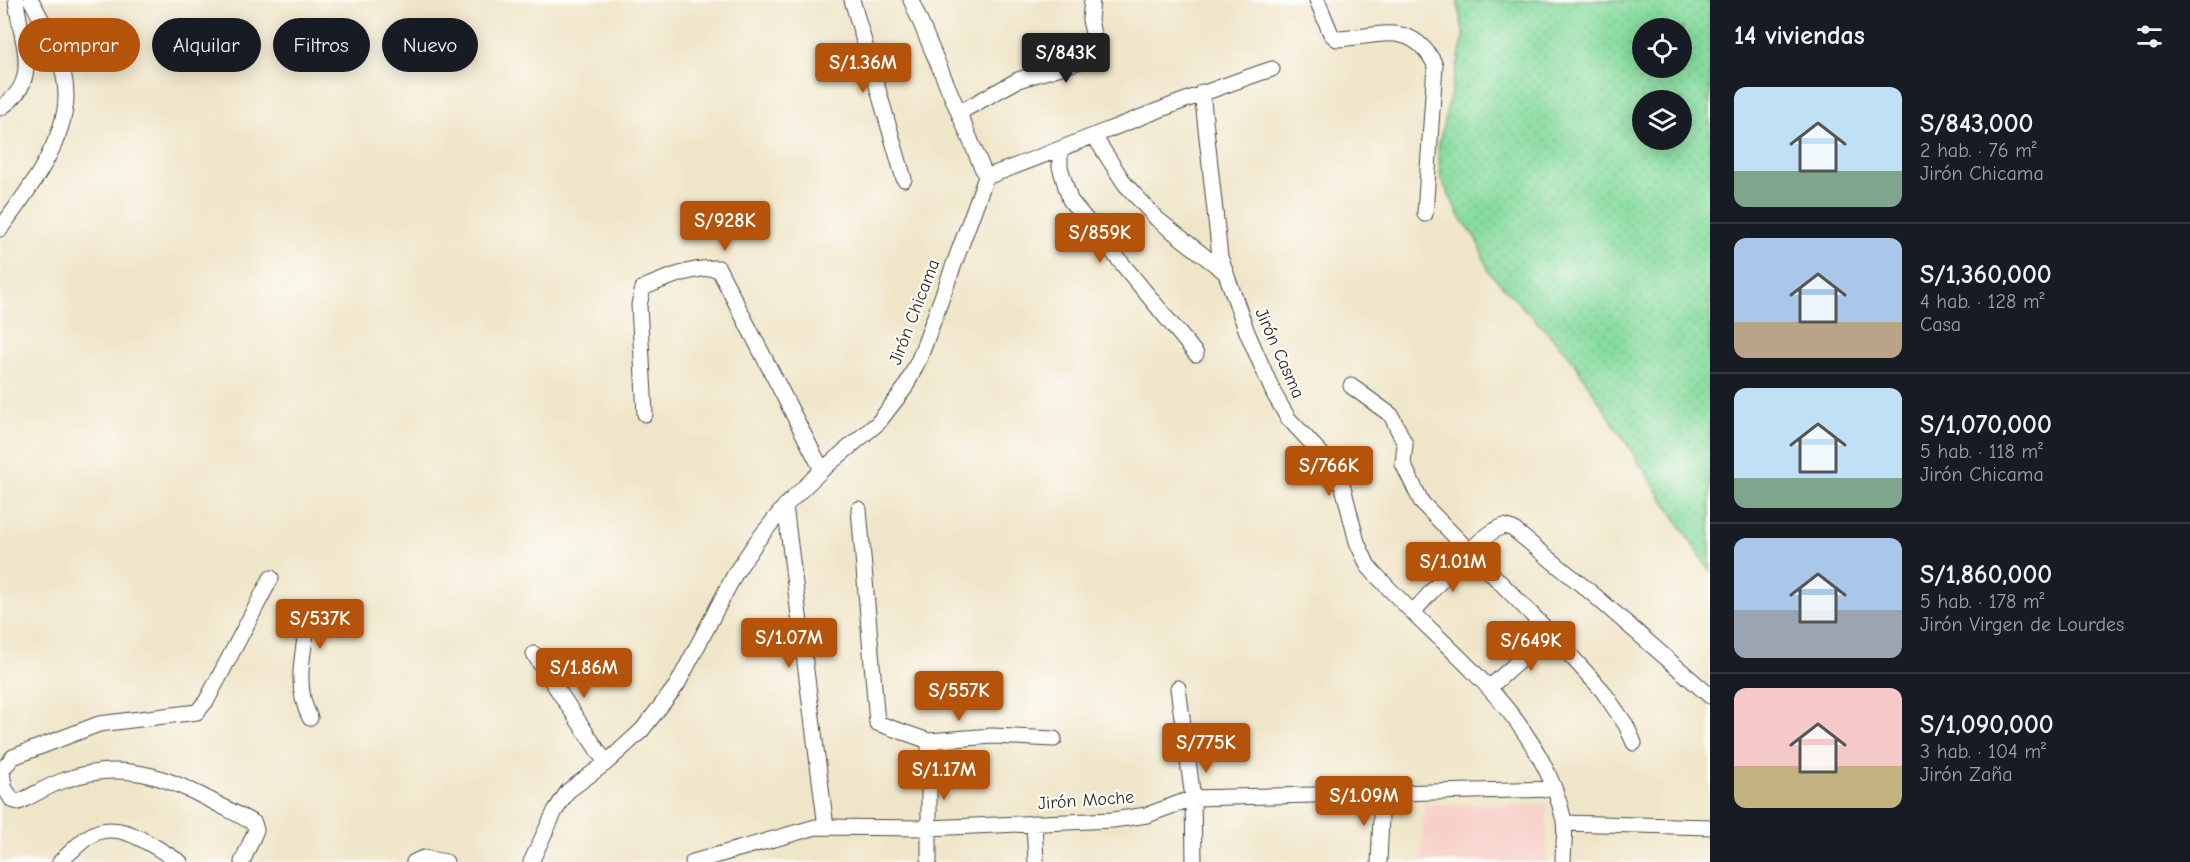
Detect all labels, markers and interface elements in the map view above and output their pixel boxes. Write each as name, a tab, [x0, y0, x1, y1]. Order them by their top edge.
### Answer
chip: Comprar	[18, 18, 140, 72]
chip: Alquilar	[152, 18, 261, 72]
chip: Filtros	[273, 18, 370, 72]
chip: Nuevo	[382, 18, 478, 72]
map controls	[1632, 18, 1692, 150]
button: locate	[1632, 18, 1692, 78]
icon: filters	[2133, 20, 2166, 53]
text: 14 viviendas	[1734, 21, 1865, 51]
pin: S/843K	[1017, 33, 1115, 84]
text: S/843K	[1036, 41, 1096, 64]
pin: S/1.36M	[808, 43, 918, 94]
text: S/1.36M	[829, 51, 897, 74]
button: layers	[1632, 90, 1692, 150]
text: S/843,000	[1920, 109, 2034, 139]
icon: home	[1782, 111, 1854, 183]
text: 2 hab. · 76 m²	[1920, 139, 2037, 162]
text: Jirón Chicama	[1920, 162, 2044, 185]
pin: S/928K	[676, 201, 774, 252]
text: S/928K	[694, 209, 756, 232]
pin: S/859K	[1051, 213, 1149, 264]
text: S/859K	[1069, 221, 1131, 244]
street label: Jirón Chicama	[885, 256, 944, 368]
text: S/1,360,000	[1920, 260, 2052, 290]
icon: home	[1782, 262, 1854, 334]
text: 4 hab. · 128 m²	[1920, 290, 2044, 313]
street label: Jirón Casma	[1250, 305, 1309, 402]
text: Casa	[1920, 313, 1961, 336]
text: S/1,070,000	[1920, 410, 2052, 440]
icon: home	[1782, 412, 1854, 484]
text: 5 hab. · 118 m²	[1920, 440, 2043, 463]
pin: S/766K	[1280, 446, 1378, 497]
text: S/766K	[1299, 454, 1359, 477]
text: Jirón Chicama	[1920, 463, 2044, 486]
pin: S/1.01M	[1398, 542, 1508, 593]
text: S/1.01M	[1420, 550, 1486, 573]
text: S/1,860,000	[1920, 560, 2052, 590]
icon: home	[1782, 562, 1854, 634]
text: 5 hab. · 178 m²	[1920, 590, 2044, 613]
pin: S/537K	[271, 599, 369, 650]
text: S/537K	[290, 607, 350, 630]
text: Jirón Virgen de Lourdes	[1920, 613, 2124, 636]
pin: S/1.07M	[734, 618, 844, 669]
pin: S/649K	[1482, 621, 1580, 672]
text: S/1.07M	[755, 626, 823, 649]
text: S/649K	[1500, 629, 1562, 652]
pin: S/1.86M	[529, 648, 639, 699]
text: S/1.86M	[550, 656, 618, 679]
pin: S/557K	[910, 671, 1008, 722]
text: S/557K	[928, 679, 990, 702]
text: S/1,090,000	[1920, 710, 2054, 740]
icon: home	[1782, 712, 1854, 784]
pin: S/775K	[1157, 723, 1255, 774]
text: S/775K	[1176, 731, 1236, 754]
text: 3 hab. · 104 m²	[1920, 740, 2046, 763]
pin: S/1.17M	[889, 750, 999, 801]
text: S/1.17M	[912, 758, 976, 781]
text: Jirón Zaña	[1920, 763, 2013, 786]
pin: S/1.09M	[1309, 776, 1419, 827]
text: S/1.09M	[1329, 784, 1399, 807]
street label: Jirón Moche	[1037, 787, 1135, 814]

